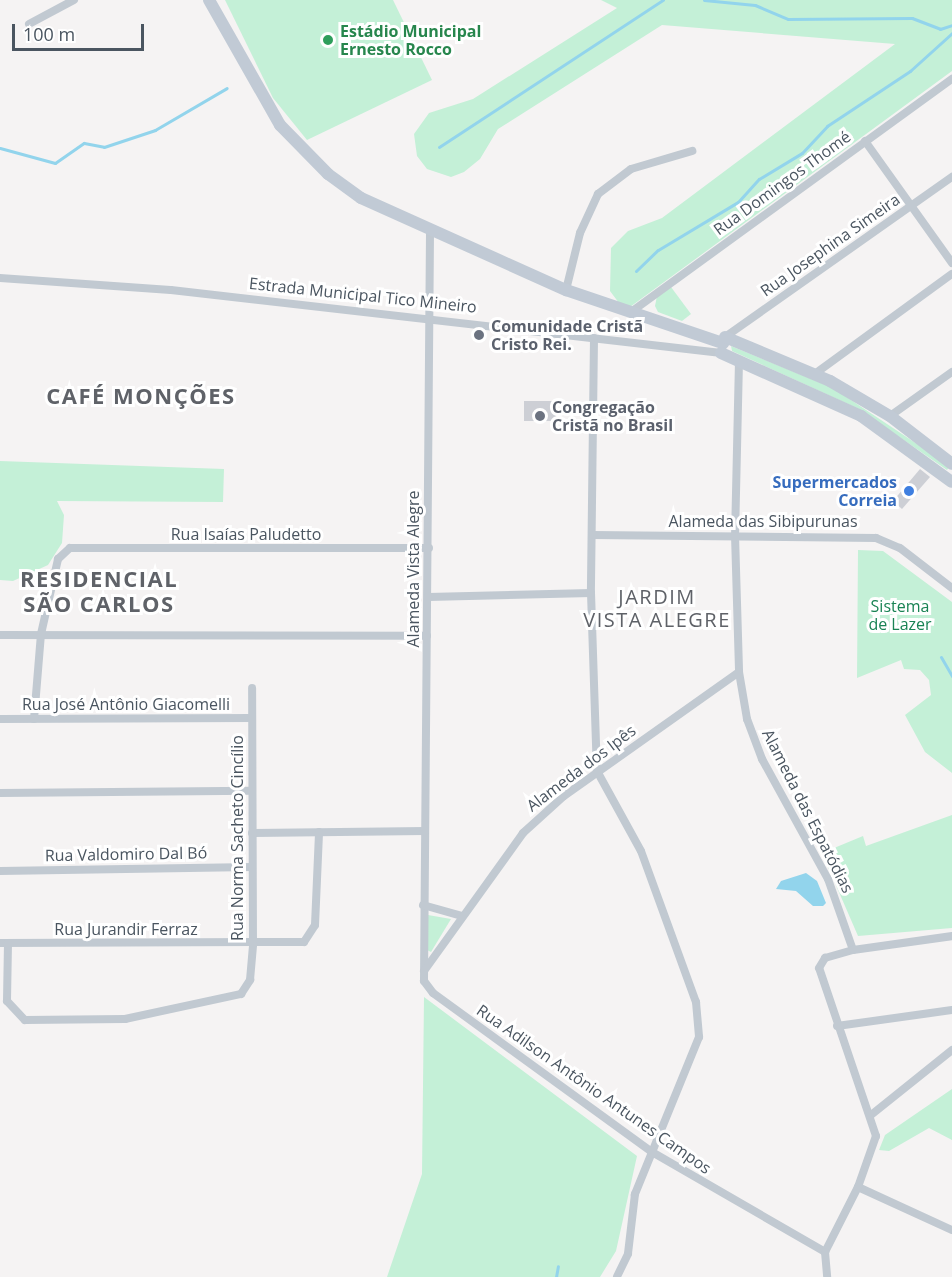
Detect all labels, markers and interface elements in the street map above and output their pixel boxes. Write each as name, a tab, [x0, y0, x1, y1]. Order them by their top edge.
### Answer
scale bar	[15, 12, 147, 50]
place label: Estádio Municipal Ernesto Rocco	[340, 21, 481, 59]
text: 100 m	[23, 22, 75, 46]
marker: Estádio Municipal Ernesto Rocco	[321, 33, 335, 47]
street label: Rua Domingos Thomé	[710, 127, 854, 239]
street label: Rua Josephina Simeira	[757, 190, 903, 300]
street label: Estrada Municipal Tico Mineiro	[248, 273, 478, 317]
place label: Comunidade Cristã Cristo Rei.	[491, 316, 643, 354]
marker: Comunidade Cristã Cristo Rei.	[472, 328, 486, 342]
district label: CAFÉ MONÇÕES	[46, 383, 236, 409]
place label: Congregação Cristã no Brasil	[552, 397, 673, 435]
marker: Congregação Cristã no Brasil	[533, 409, 547, 423]
place label: Supermercados Correia	[773, 472, 897, 510]
marker: Supermercados Correia	[902, 484, 916, 498]
street label: Alameda Vista Alegre	[403, 491, 423, 647]
street label: Alameda das Sibipurunas	[668, 511, 858, 531]
street label: Rua Isaías Paludetto	[171, 524, 321, 544]
district label: RESIDENCIAL SÃO CARLOS	[20, 565, 178, 616]
district label: JARDIM VISTA ALEGRE	[583, 585, 731, 632]
park label: Sistema de Lazer	[868, 596, 932, 634]
street label: Rua José Antônio Giacomelli	[22, 694, 230, 714]
street label: Alameda dos Ipês	[523, 721, 639, 815]
street label: Alameda das Espatódias	[758, 726, 858, 896]
street label: Rua Norma Sacheto Cincílio	[227, 735, 247, 941]
street label: Rua Valdomiro Dal Bó	[45, 843, 207, 865]
street label: Rua Jurandir Ferraz	[54, 919, 198, 939]
street label: Rua Adilson Antônio Antunes Campos	[473, 1000, 715, 1178]

